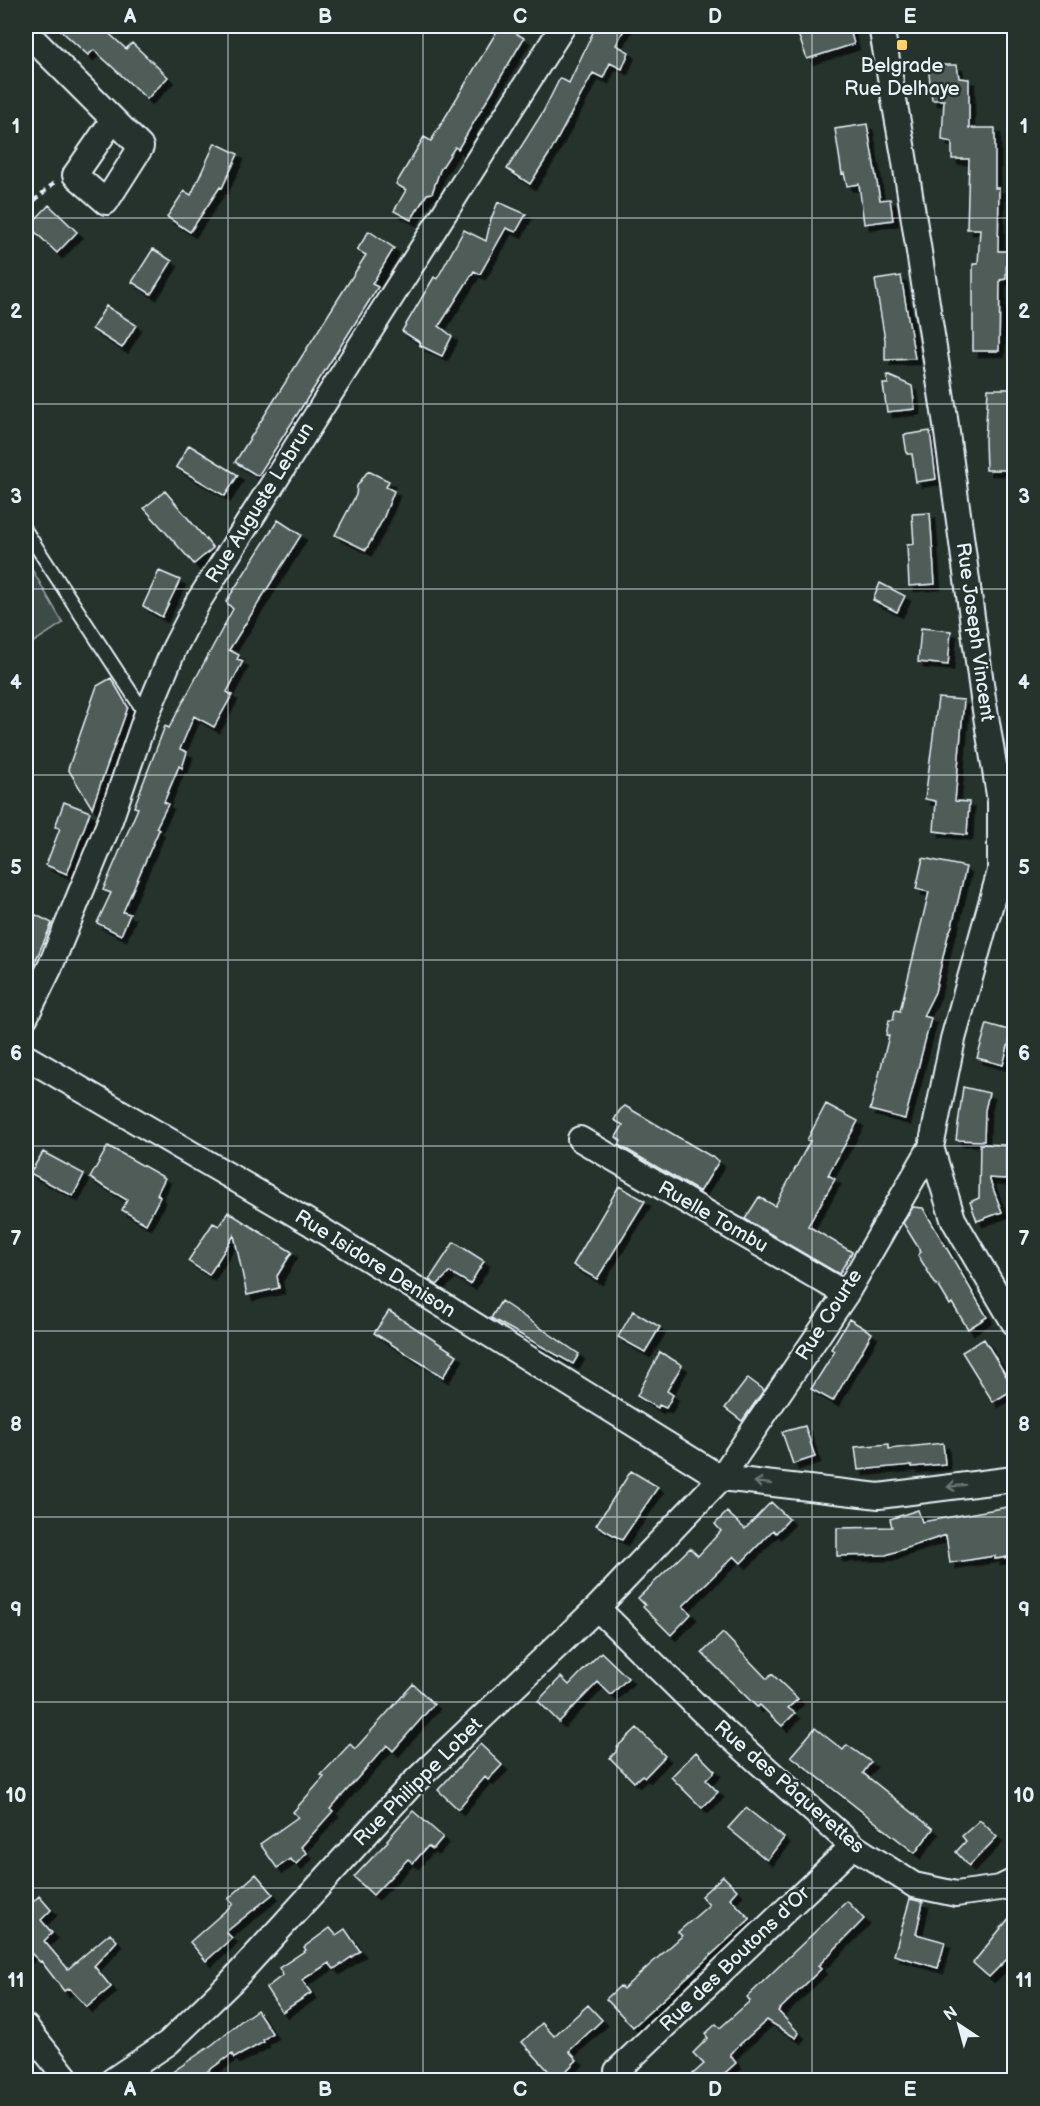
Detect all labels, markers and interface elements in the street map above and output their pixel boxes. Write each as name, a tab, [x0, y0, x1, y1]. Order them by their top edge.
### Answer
text: A	[123, 5, 137, 29]
text: B	[318, 5, 332, 29]
text: C	[513, 5, 527, 29]
text: D	[708, 5, 722, 29]
text: E	[904, 5, 917, 29]
marker: Belgrade Rue Delhaye	[895, 38, 909, 52]
place label: Belgrade Rue Delhaye	[844, 54, 960, 101]
text: 1	[12, 115, 20, 139]
text: 1	[1020, 115, 1028, 139]
text: 2	[10, 300, 22, 324]
text: 2	[1018, 300, 1030, 324]
street label: Rue Auguste Lebrun	[201, 418, 319, 588]
text: 3	[10, 485, 22, 509]
text: 3	[1018, 485, 1030, 509]
street label: Rue Joseph Vincent	[951, 541, 999, 723]
text: 4	[10, 671, 22, 695]
text: 4	[1018, 671, 1030, 695]
text: 5	[10, 856, 22, 880]
text: 5	[1018, 856, 1030, 880]
text: 6	[10, 1042, 22, 1066]
text: 6	[1018, 1042, 1030, 1066]
street label: Ruelle Tombu	[654, 1176, 772, 1258]
street label: Rue Isidore Denison	[290, 1205, 460, 1323]
text: 7	[10, 1227, 22, 1251]
text: 7	[1018, 1227, 1030, 1251]
street label: Rue Courte	[791, 1265, 867, 1365]
text: 8	[10, 1413, 22, 1437]
text: 8	[1018, 1413, 1030, 1437]
one-way arrow	[753, 1477, 773, 1488]
one-way arrow	[947, 1481, 967, 1492]
text: 9	[10, 1598, 22, 1622]
text: 9	[1018, 1598, 1030, 1622]
street label: Rue Philippe Lobet	[349, 1713, 487, 1851]
street label: Rue des Pâquerettes	[709, 1715, 869, 1859]
text: 10	[6, 1784, 26, 1808]
text: 10	[1014, 1784, 1034, 1808]
street label: Rue des Boutons d'Or	[655, 1881, 816, 2037]
text: 11	[8, 1969, 24, 1993]
text: 11	[1016, 1969, 1032, 1993]
north arrow	[929, 1995, 989, 2055]
text: N	[941, 2003, 962, 2025]
text: A	[123, 2078, 137, 2102]
text: B	[318, 2078, 332, 2102]
text: C	[513, 2078, 527, 2102]
text: D	[708, 2078, 722, 2102]
text: E	[904, 2078, 917, 2102]

